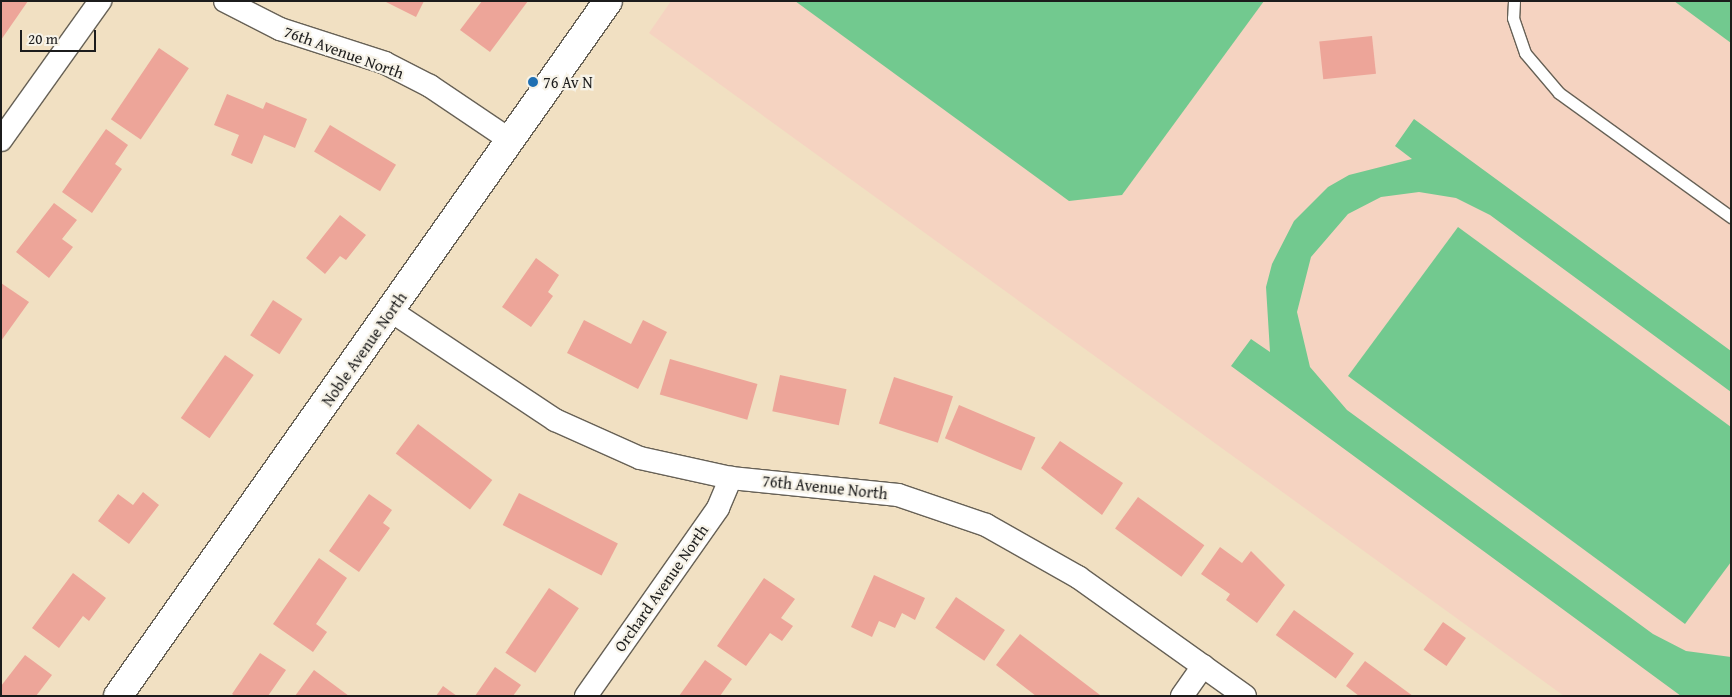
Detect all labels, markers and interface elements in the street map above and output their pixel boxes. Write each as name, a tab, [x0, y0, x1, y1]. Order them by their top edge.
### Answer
scale bar	[22, 20, 99, 52]
street label: 76th Avenue North	[281, 21, 407, 83]
text: 20 m	[28, 28, 58, 49]
place label: 76 Av N	[543, 72, 593, 92]
marker: 76 Av N	[527, 76, 539, 88]
street label: Noble Avenue North	[317, 288, 411, 410]
street label: 76th Avenue North	[761, 471, 889, 503]
street label: Orchard Avenue North	[610, 521, 712, 655]

